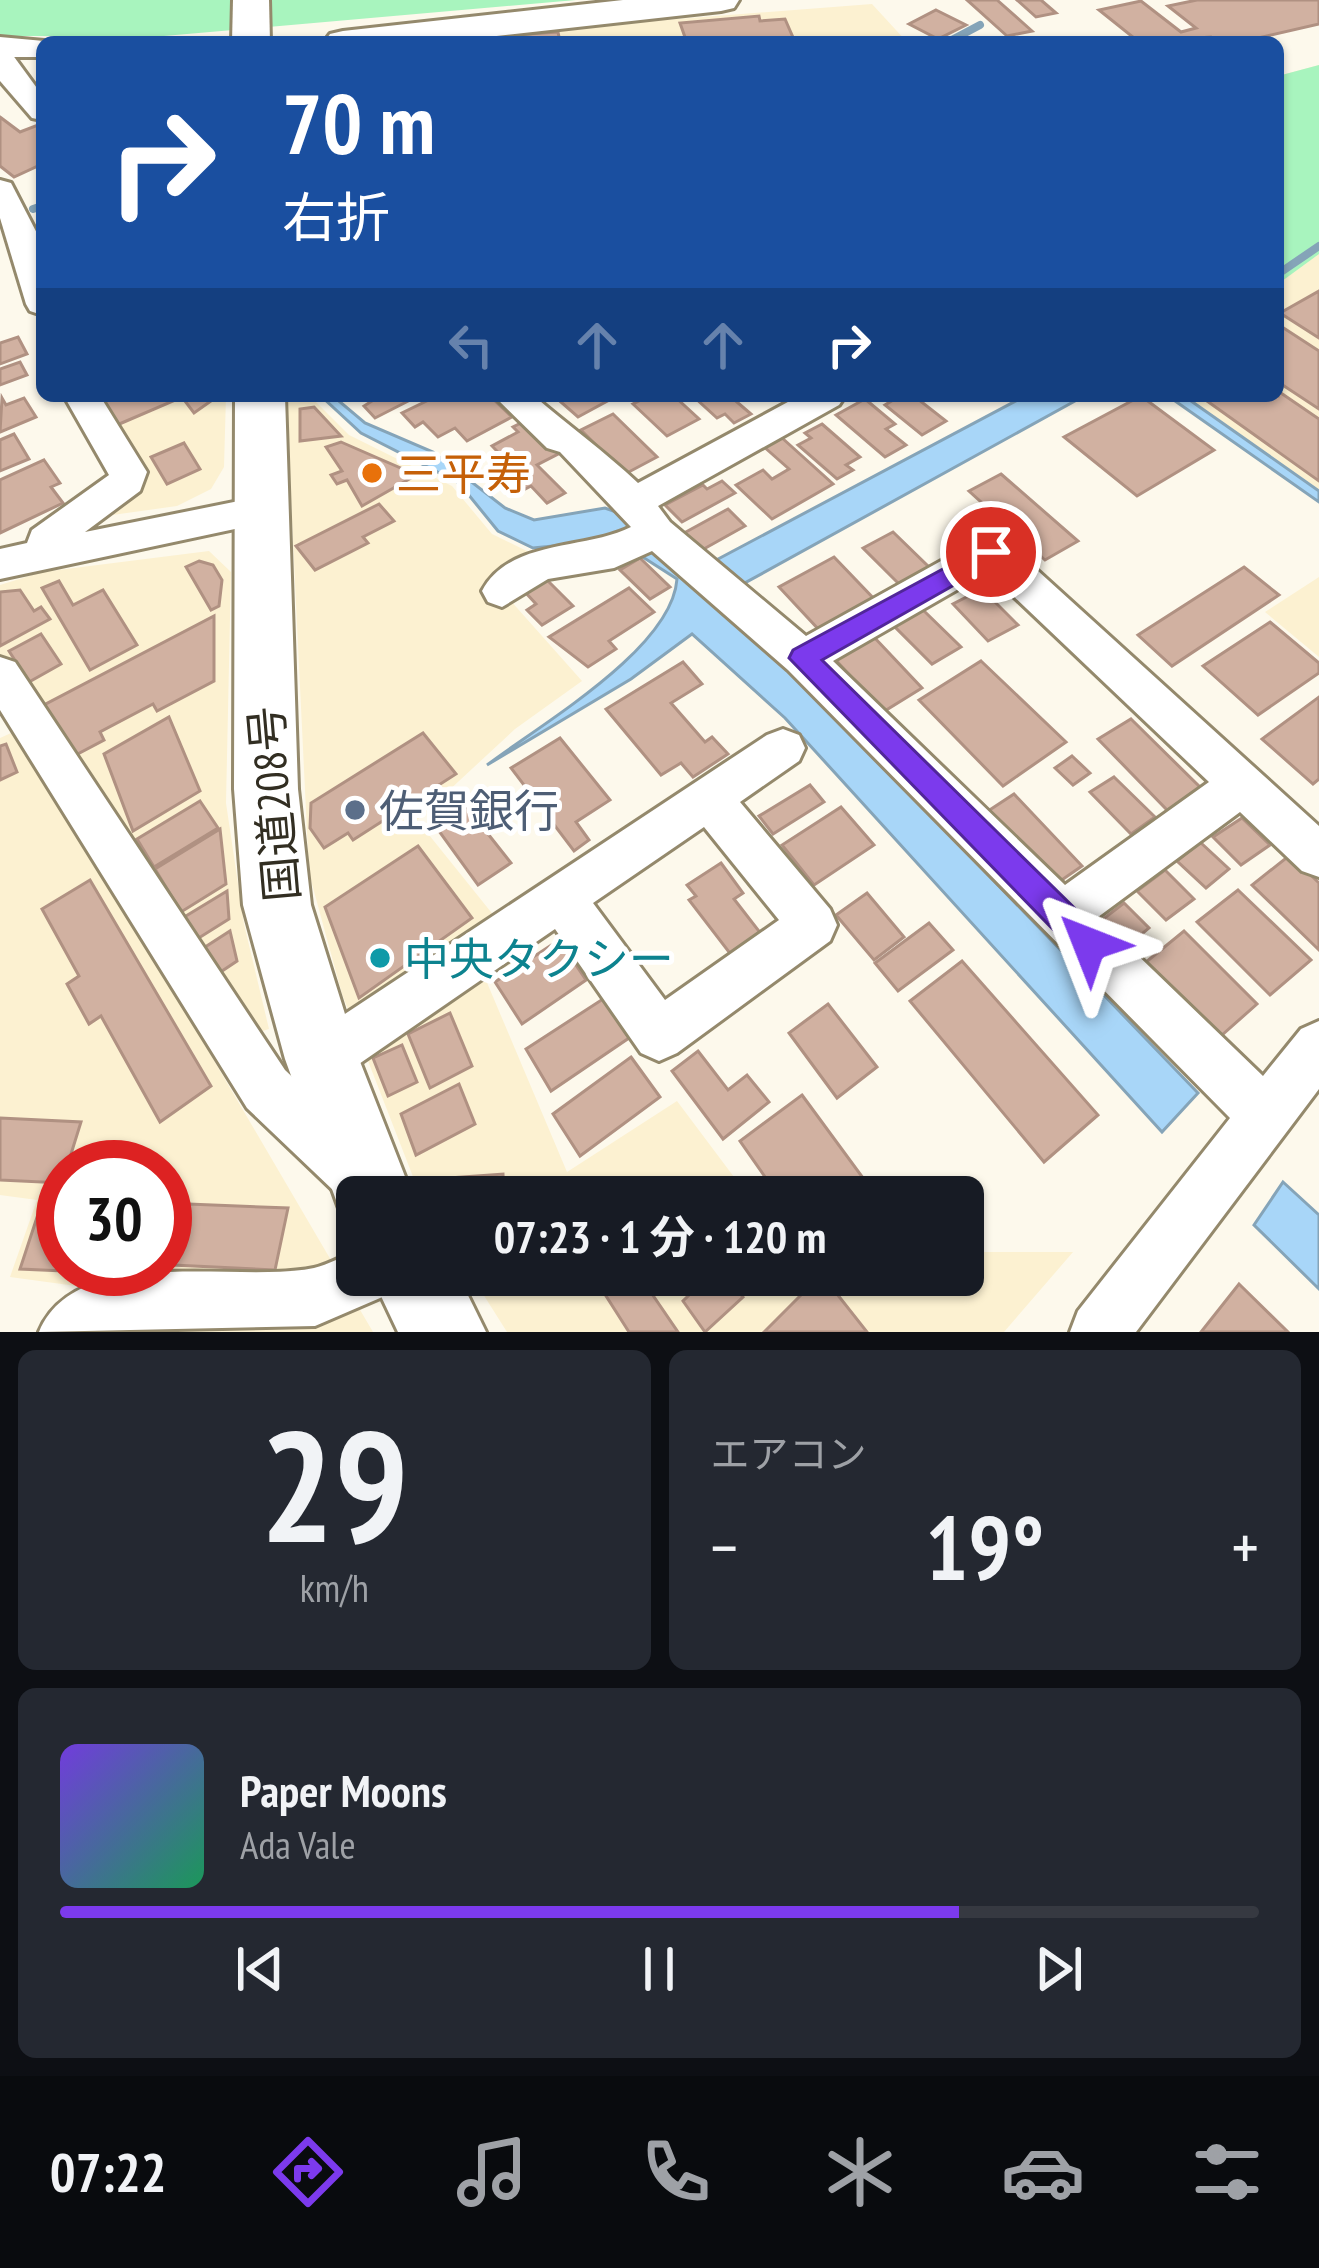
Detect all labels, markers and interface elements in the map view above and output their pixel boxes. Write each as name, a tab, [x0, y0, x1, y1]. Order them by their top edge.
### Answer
text: 70 m	[282, 68, 435, 177]
icon: right	[84, 84, 240, 240]
text: 右折	[282, 182, 390, 252]
icon: left	[438, 312, 504, 378]
icon: ahead	[564, 312, 630, 378]
icon: ahead	[690, 312, 756, 378]
icon: right	[816, 312, 882, 378]
place label: 三平寿	[396, 444, 531, 502]
marker: 三平寿	[359, 460, 385, 486]
pin	[940, 501, 1042, 603]
icon: arrive	[958, 519, 1024, 585]
street label: 国道208号	[236, 704, 310, 904]
place label: 佐賀銀行	[379, 781, 559, 839]
marker: 佐賀銀行	[342, 797, 368, 823]
position arrow	[1026, 881, 1152, 1007]
place label: 中央タクシー	[404, 929, 674, 987]
marker: 中央タクシー	[367, 945, 393, 971]
speed limit sign: 30	[36, 1140, 192, 1296]
text: 07:23 · 1 分 · 120 m	[494, 1207, 826, 1265]
text: 29	[260, 1383, 409, 1585]
text: エアコン	[711, 1428, 867, 1479]
text: 19°	[925, 1488, 1044, 1605]
text: −	[711, 1504, 738, 1589]
text: +	[1232, 1504, 1259, 1589]
text: km/h	[300, 1562, 369, 1613]
text: Paper Moons	[240, 1761, 447, 1819]
text: Ada Vale	[240, 1819, 356, 1870]
icon: previous	[227, 1936, 293, 2002]
icon: pause	[626, 1936, 692, 2002]
icon: next	[1026, 1936, 1092, 2002]
icon: directions	[266, 2130, 350, 2214]
icon: music	[450, 2130, 534, 2214]
icon: phone	[634, 2130, 718, 2214]
icon: climate	[818, 2130, 902, 2214]
icon: car	[1001, 2130, 1085, 2214]
icon: filters	[1185, 2130, 1269, 2214]
text: 07:22	[50, 2137, 167, 2207]

